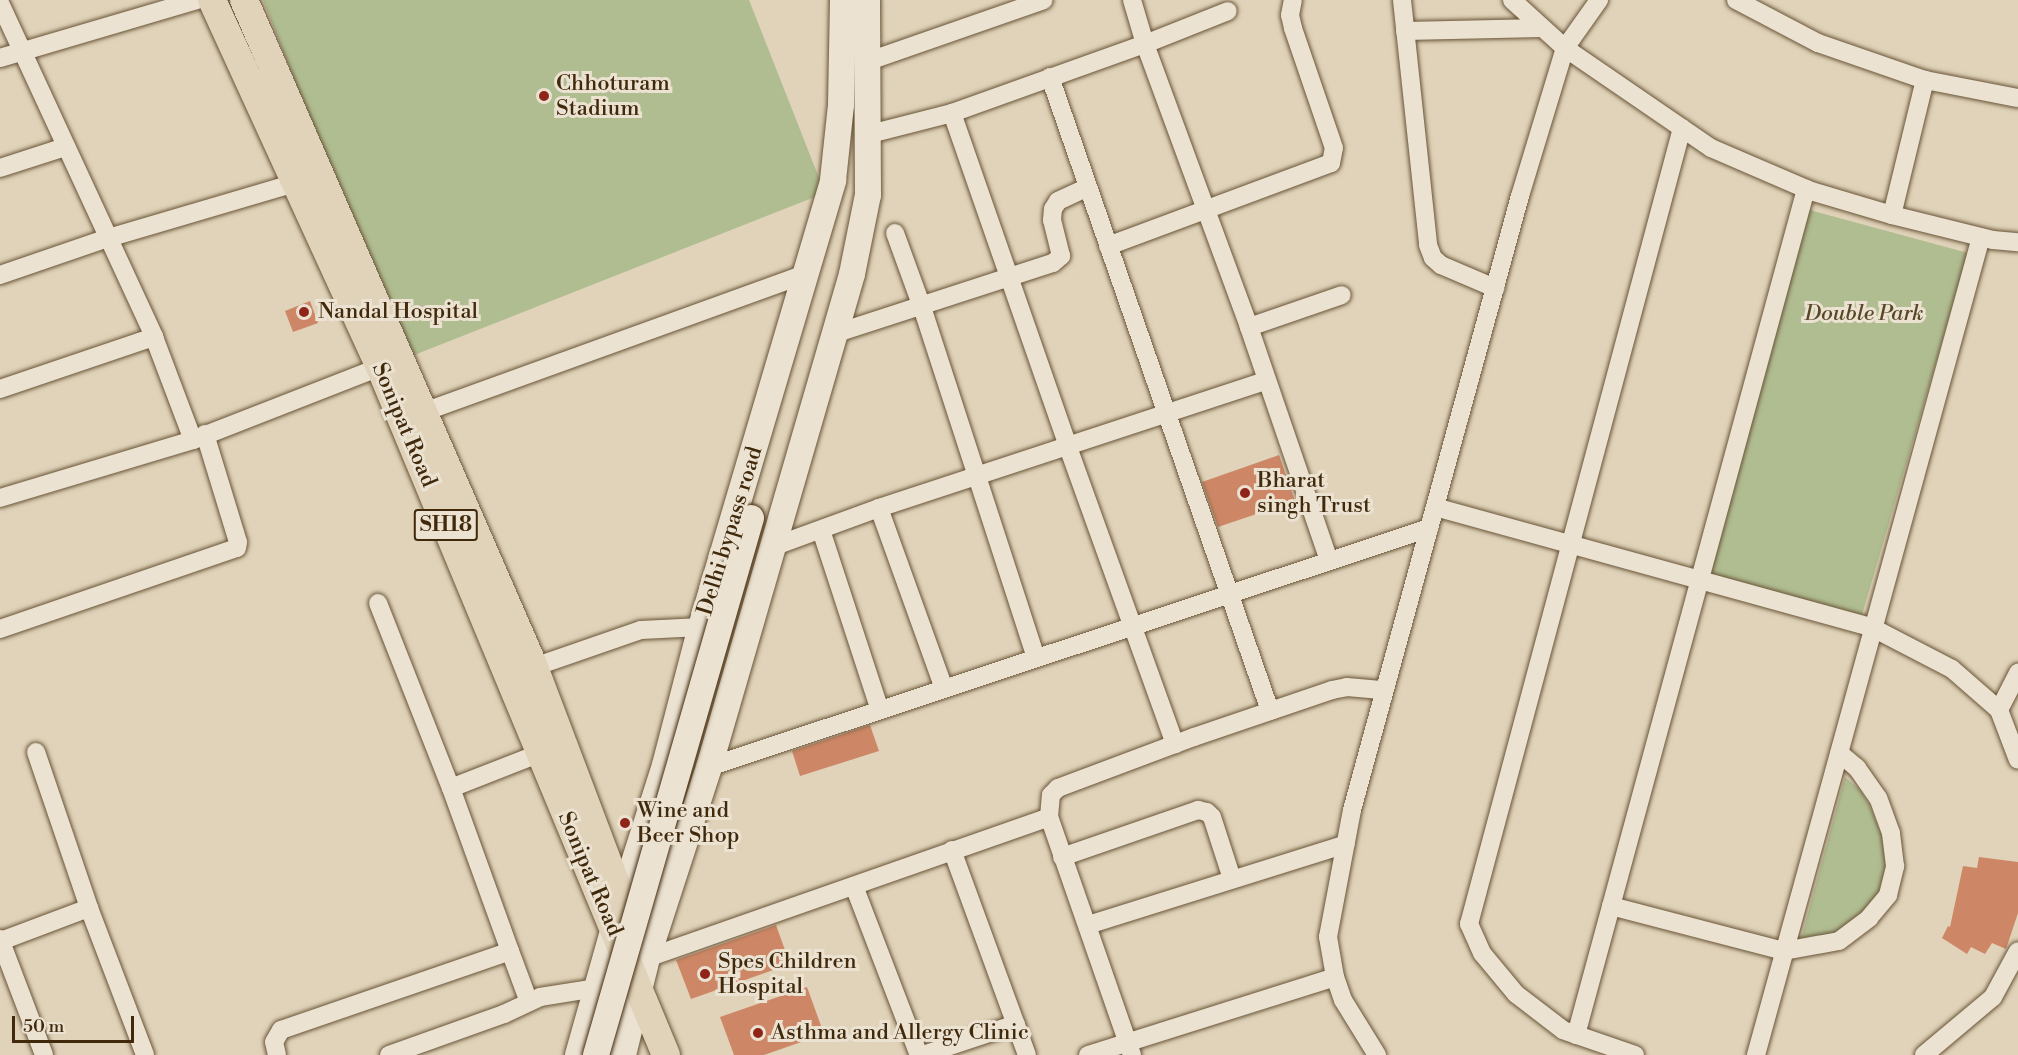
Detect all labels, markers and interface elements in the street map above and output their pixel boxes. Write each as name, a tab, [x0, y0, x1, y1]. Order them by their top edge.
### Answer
place label: Chhoturam Stadium	[556, 70, 670, 122]
marker: Chhoturam Stadium	[537, 89, 551, 103]
place label: Nandal Hospital	[318, 299, 478, 325]
park label: Double Park	[1804, 301, 1924, 327]
marker: Nandal Hospital	[295, 303, 313, 321]
street label: Sonipat Road	[366, 359, 442, 491]
street label: Delhi bypass road	[692, 443, 768, 619]
place label: Bharat singh Trust	[1257, 467, 1371, 518]
marker: Bharat singh Trust	[1238, 486, 1252, 500]
road number: SH18	[413, 507, 479, 543]
place label: Wine and Beer Shop	[637, 797, 740, 848]
street label: Sonipat Road	[552, 808, 628, 940]
marker: Wine and Beer Shop	[618, 816, 632, 830]
place label: Spes Children Hospital	[718, 948, 857, 999]
marker: Spes Children Hospital	[696, 965, 714, 983]
scale bar	[15, 1004, 136, 1042]
text: 50 m	[23, 1015, 64, 1038]
place label: Asthma and Allergy Clinic	[771, 1020, 1029, 1046]
marker: Asthma and Allergy Clinic	[749, 1024, 767, 1042]

